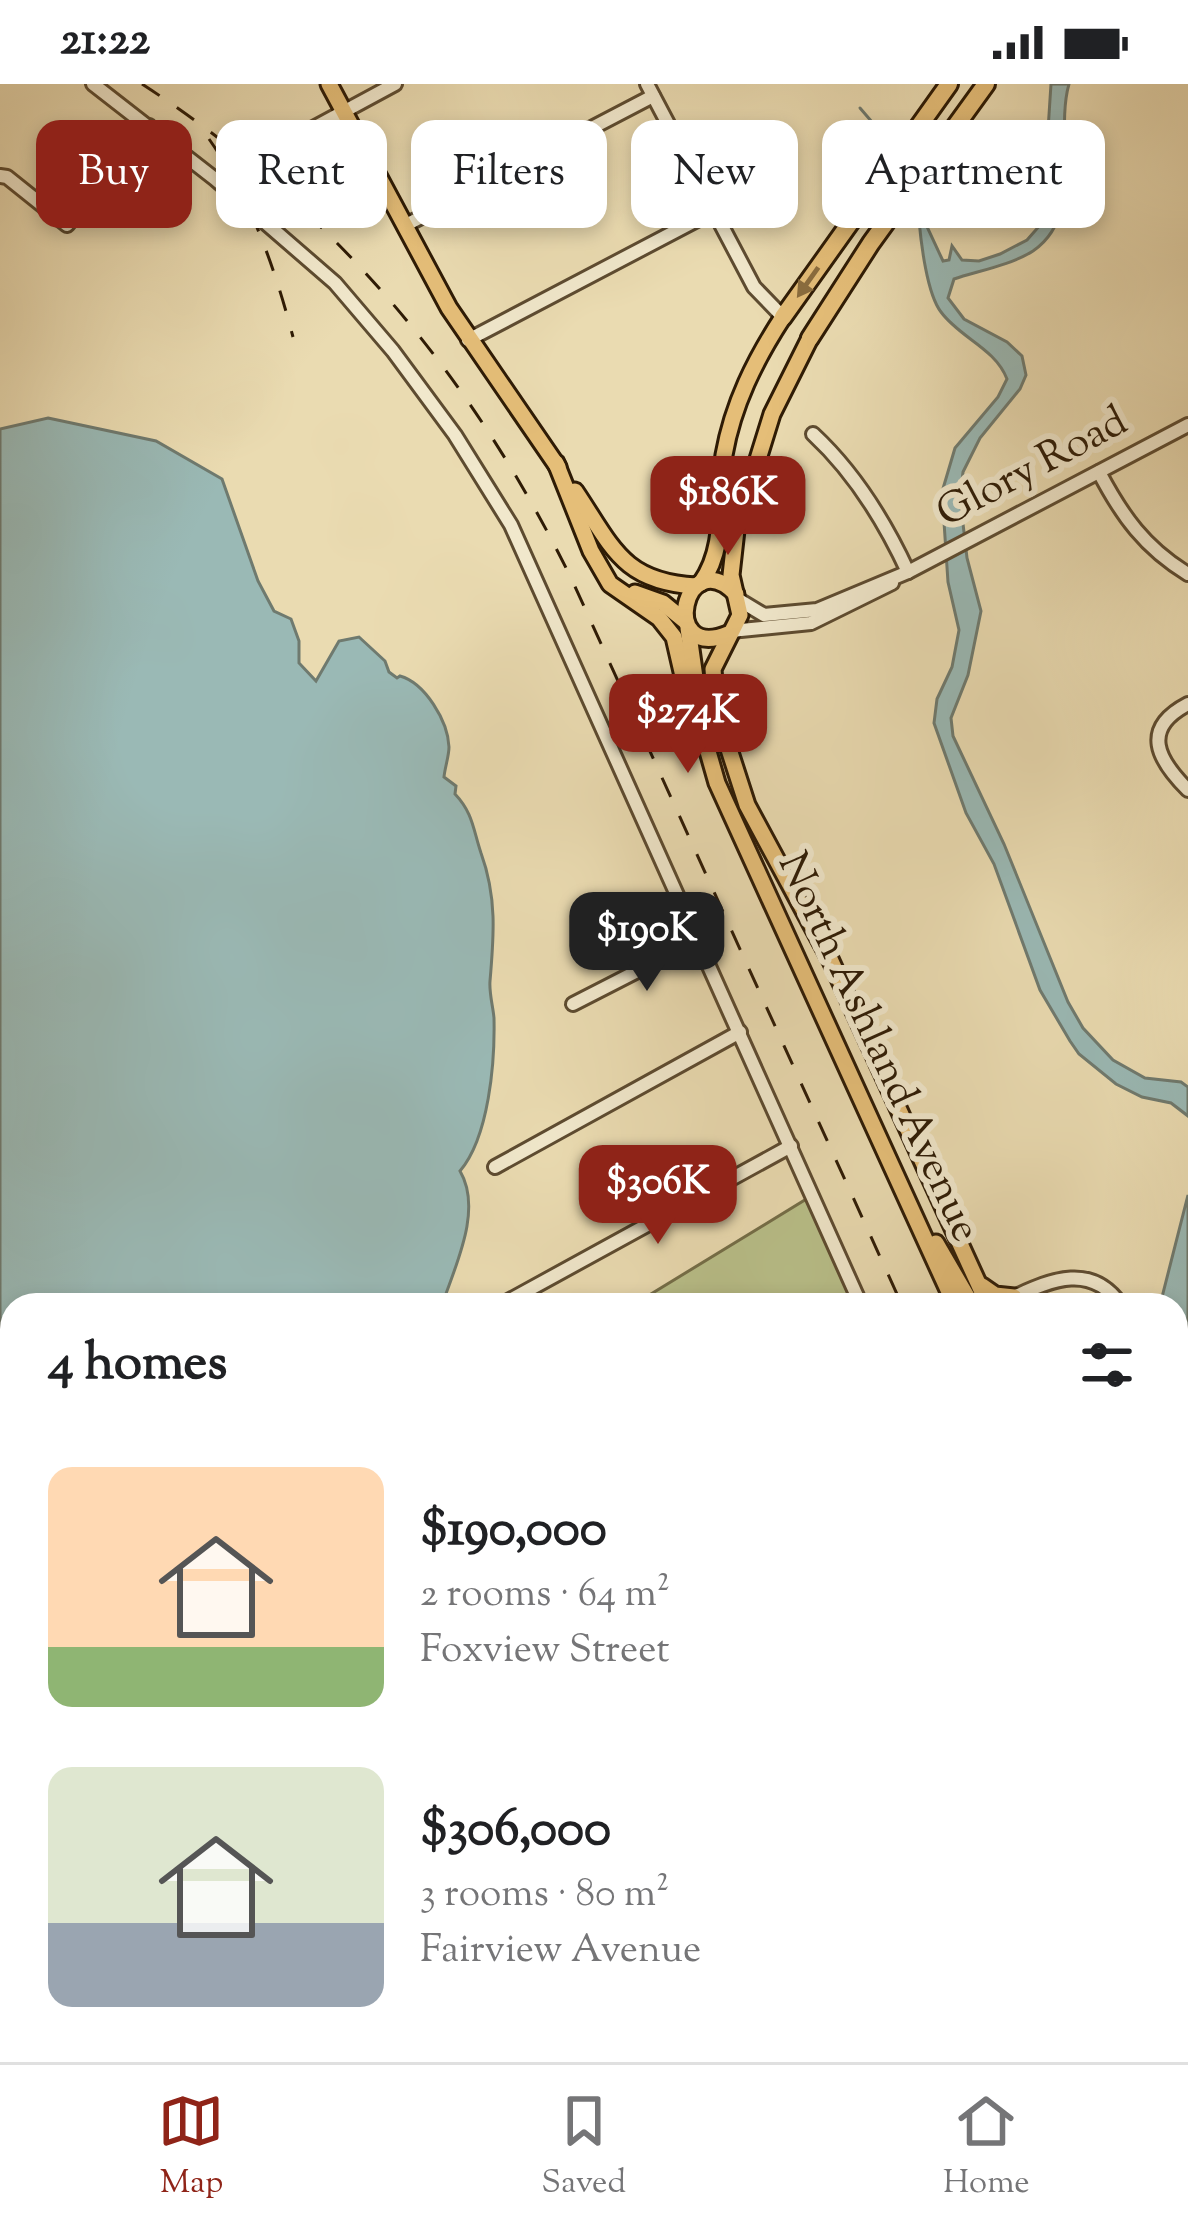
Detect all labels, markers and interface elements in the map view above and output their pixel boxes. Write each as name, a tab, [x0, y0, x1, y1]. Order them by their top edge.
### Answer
text: 21:22	[60, 10, 150, 75]
chip: Buy	[36, 120, 192, 228]
chip: Rent	[216, 120, 387, 228]
chip: Filters	[411, 120, 607, 228]
chip: New	[631, 120, 798, 228]
chip: Apartment	[822, 120, 1105, 228]
one-way arrow	[797, 266, 820, 298]
street label: Glory Road	[927, 394, 1139, 544]
pin: $186K	[644, 456, 812, 558]
text: $186K	[677, 467, 779, 523]
pin: $274K	[604, 674, 772, 776]
text: $274K	[636, 685, 740, 741]
street label: North Ashland Avenue	[760, 843, 994, 1253]
pin: $190K	[563, 892, 731, 994]
text: $190K	[596, 903, 698, 959]
pin: $306K	[574, 1145, 742, 1247]
text: $306K	[606, 1156, 710, 1212]
text: 4 homes	[48, 1329, 227, 1402]
icon: filters	[1074, 1332, 1140, 1398]
text: $190,000	[420, 1495, 607, 1568]
icon: home	[144, 1515, 288, 1659]
text: 2 rooms · 64 m²	[420, 1568, 670, 1624]
text: Foxview Street	[420, 1624, 669, 1680]
text: $306,000	[420, 1795, 611, 1868]
icon: home	[144, 1815, 288, 1959]
text: 3 rooms · 80 m²	[420, 1868, 669, 1924]
text: Fairview Avenue	[420, 1924, 701, 1980]
tab: Map	[158, 2088, 224, 2208]
tab: Saved	[541, 2088, 626, 2208]
tab: Home	[943, 2088, 1030, 2208]

